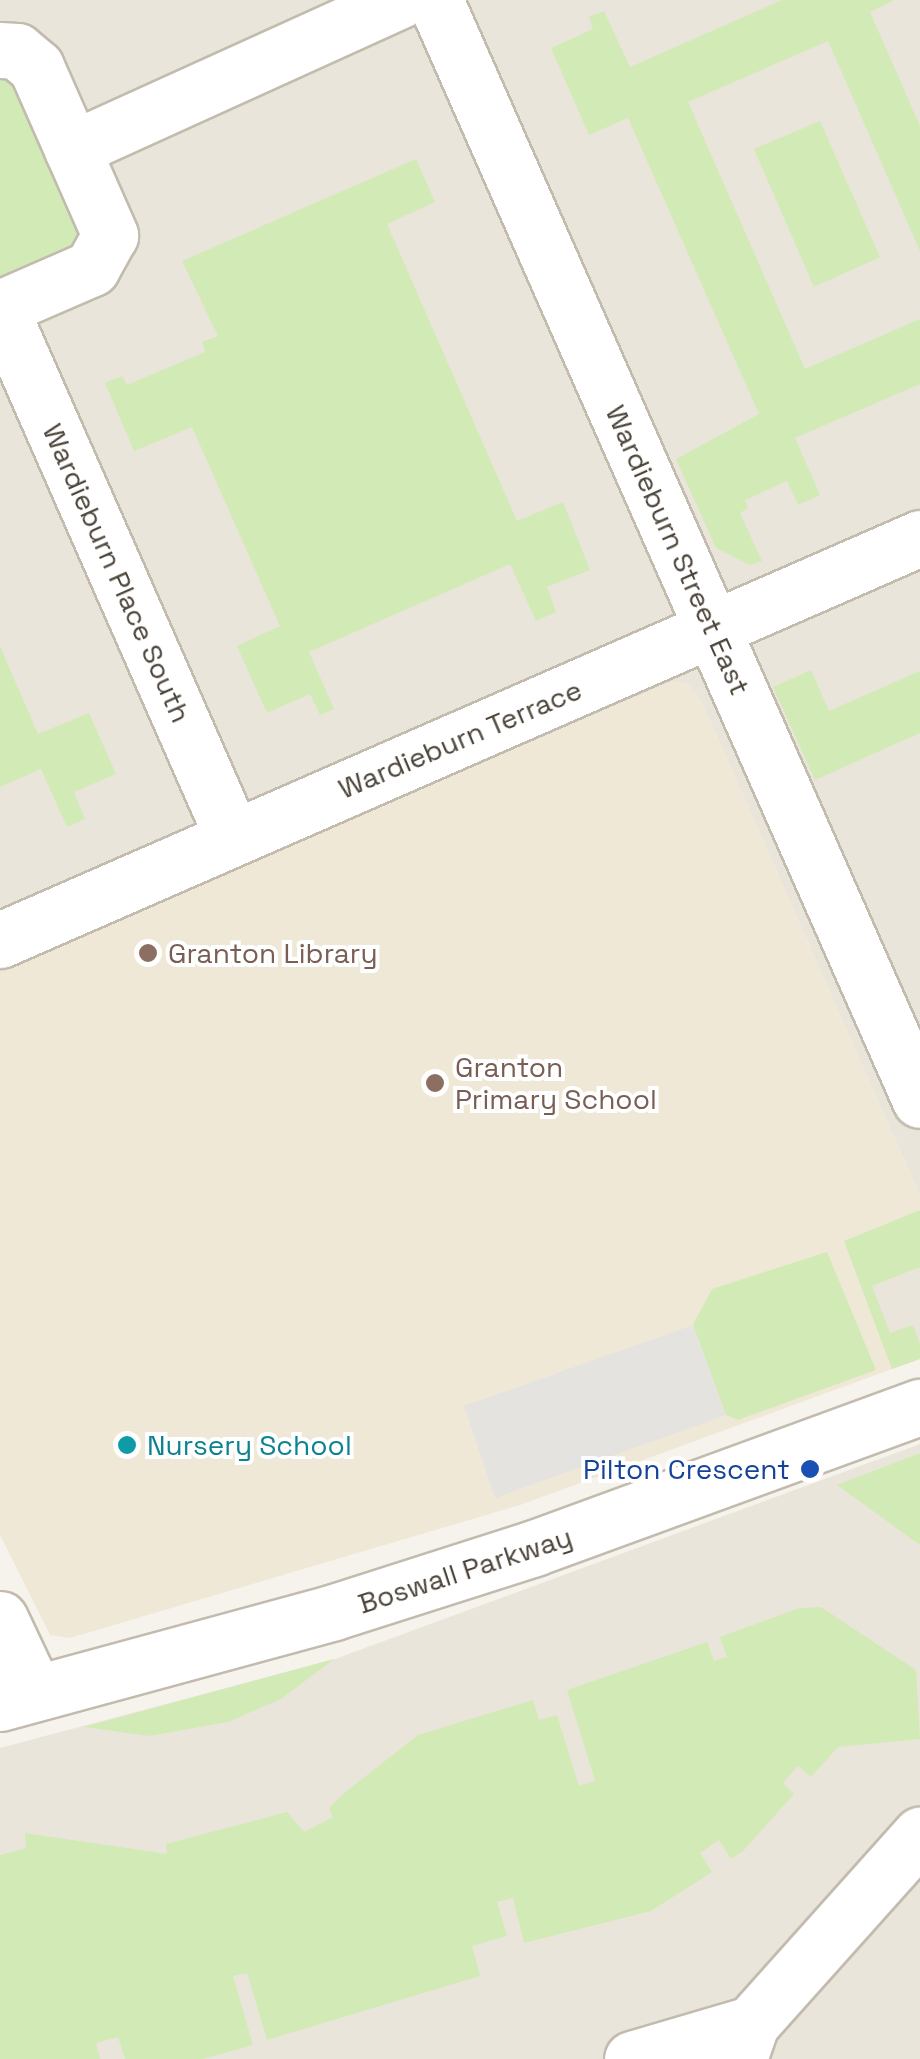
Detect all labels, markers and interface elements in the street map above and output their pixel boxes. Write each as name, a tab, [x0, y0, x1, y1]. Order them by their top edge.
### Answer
street label: Wardieburn Street East	[599, 400, 757, 700]
street label: Wardieburn Place South	[36, 418, 198, 728]
street label: Wardieburn Terrace	[333, 672, 587, 806]
place label: Granton Library	[168, 936, 378, 970]
marker: Granton Library	[137, 942, 159, 964]
place label: Granton Primary School	[455, 1050, 657, 1116]
marker: Granton Primary School	[424, 1072, 446, 1094]
place label: Nursery School	[147, 1428, 352, 1462]
marker: Nursery School	[116, 1434, 138, 1456]
place label: Pilton Crescent	[583, 1452, 790, 1486]
marker: Pilton Crescent	[799, 1458, 821, 1480]
street label: Boswall Parkway	[354, 1520, 576, 1620]

